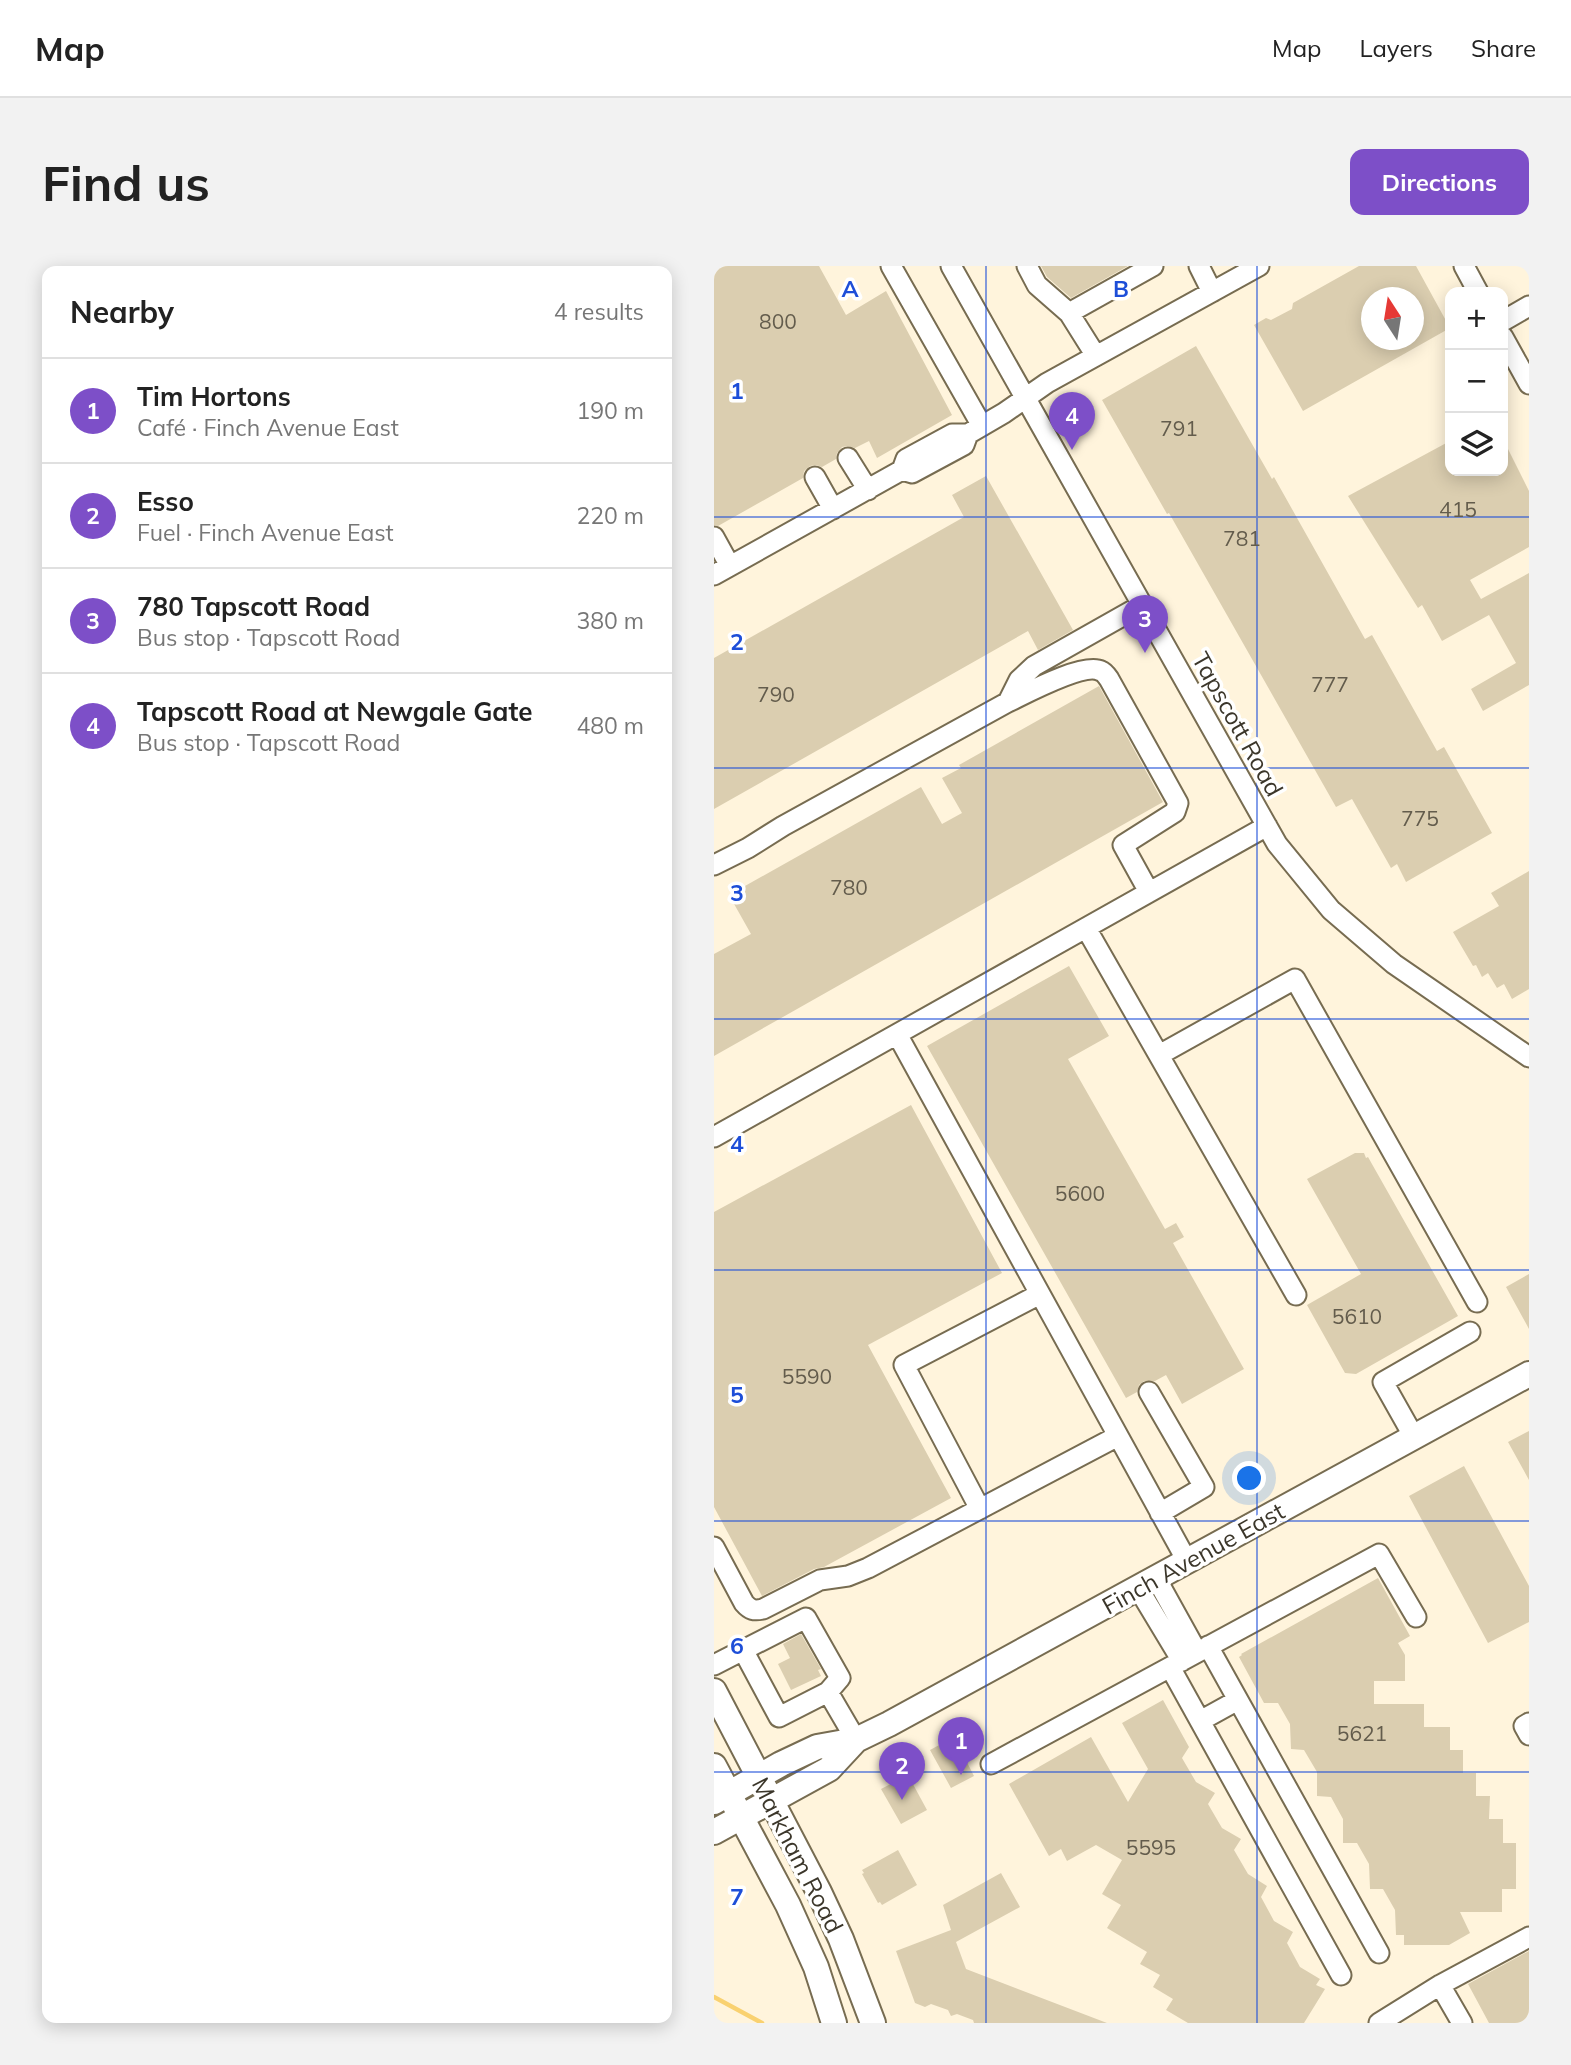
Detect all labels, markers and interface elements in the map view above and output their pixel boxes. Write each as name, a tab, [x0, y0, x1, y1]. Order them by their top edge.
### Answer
text: Map	[35, 28, 105, 69]
text: Map	[1272, 33, 1321, 63]
text: Layers	[1359, 33, 1433, 63]
text: Share	[1471, 33, 1536, 63]
button: Directions	[1350, 149, 1529, 215]
text: Find us	[42, 152, 210, 213]
text: A	[841, 274, 859, 303]
text: B	[1113, 274, 1129, 303]
north arrow	[1361, 287, 1424, 350]
map controls	[1445, 287, 1508, 476]
button: +	[1445, 287, 1508, 350]
text: Nearby	[70, 293, 174, 331]
text: 4 results	[554, 297, 644, 326]
house number: 800	[759, 308, 797, 334]
button: −	[1445, 350, 1508, 413]
text: 1	[730, 376, 744, 405]
text: Tim Hortons	[137, 380, 291, 413]
pin: 4	[1049, 392, 1095, 450]
text: 1	[86, 396, 100, 425]
text: 190 m	[576, 396, 644, 425]
text: Café · Finch Avenue East	[137, 413, 399, 442]
button: layers	[1445, 413, 1508, 476]
house number: 791	[1160, 415, 1198, 441]
text: Esso	[137, 485, 194, 518]
house number: 415	[1439, 496, 1477, 522]
text: 2	[86, 501, 100, 530]
text: 220 m	[576, 501, 644, 530]
text: Fuel · Finch Avenue East	[137, 518, 394, 547]
house number: 781	[1223, 525, 1261, 551]
text: 780 Tapscott Road	[137, 590, 370, 623]
pin: 3	[1122, 595, 1168, 653]
text: 3	[86, 606, 100, 635]
text: 380 m	[576, 606, 644, 635]
text: Bus stop · Tapscott Road	[137, 623, 400, 652]
text: 2	[730, 627, 744, 656]
street label: Tapscott Road	[1186, 647, 1290, 801]
house number: 777	[1311, 671, 1349, 697]
house number: 790	[757, 681, 795, 707]
text: Tapscott Road at Newgale Gate	[137, 695, 532, 728]
text: 4	[86, 711, 100, 740]
text: 480 m	[576, 711, 644, 740]
text: Bus stop · Tapscott Road	[137, 728, 400, 757]
house number: 775	[1401, 805, 1439, 831]
house number: 780	[830, 874, 868, 900]
text: 3	[730, 878, 744, 907]
text: 4	[730, 1129, 744, 1158]
house number: 5600	[1055, 1180, 1105, 1206]
house number: 5610	[1332, 1303, 1382, 1329]
house number: 5590	[782, 1363, 832, 1389]
text: 5	[730, 1380, 744, 1409]
your location	[1232, 1461, 1266, 1495]
street label: Finch Avenue East	[1097, 1495, 1289, 1621]
text: 6	[730, 1631, 744, 1660]
pin: 1	[938, 1717, 984, 1775]
house number: 5621	[1337, 1720, 1387, 1746]
pin: 2	[879, 1742, 925, 1800]
street label: Markham Road	[746, 1772, 850, 1938]
house number: 5595	[1126, 1834, 1176, 1860]
text: 7	[730, 1882, 744, 1911]

